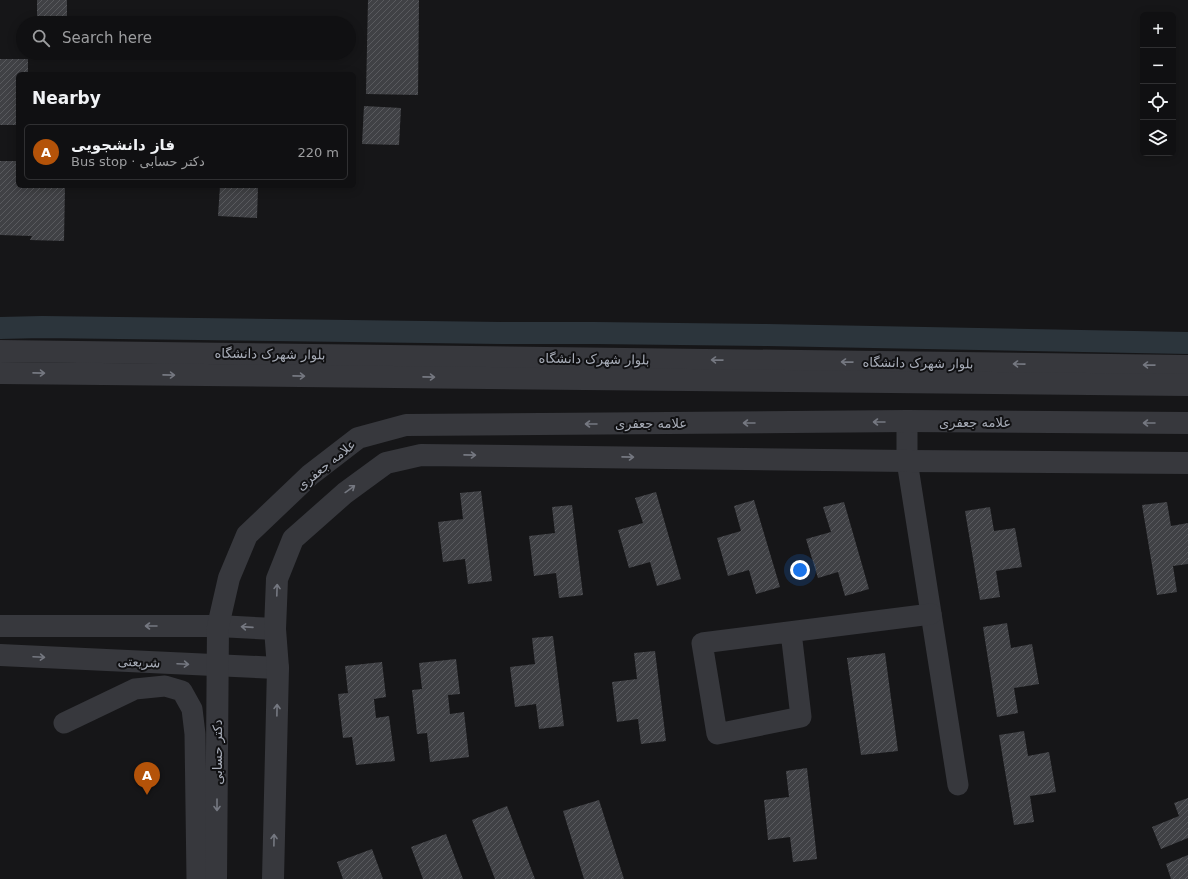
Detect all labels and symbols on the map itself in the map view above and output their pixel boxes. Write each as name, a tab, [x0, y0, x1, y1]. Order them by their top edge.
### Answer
street label: بلوار شهرک دانشگاه	[214, 346, 326, 363]
street label: بلوار شهرک دانشگاه	[538, 351, 650, 368]
street label: بلوار شهرک دانشگاه	[862, 355, 974, 372]
one-way arrow	[711, 356, 724, 364]
one-way arrow	[841, 358, 854, 366]
one-way arrow	[1013, 360, 1026, 368]
one-way arrow	[1143, 361, 1156, 369]
one-way arrow	[32, 369, 45, 377]
one-way arrow	[162, 371, 175, 379]
one-way arrow	[292, 372, 305, 380]
one-way arrow	[422, 373, 435, 381]
street label: علامه جعفری	[939, 415, 1011, 431]
street label: علامه جعفری	[615, 416, 687, 432]
one-way arrow	[873, 418, 886, 425]
one-way arrow	[743, 419, 756, 427]
one-way arrow	[1143, 419, 1156, 427]
one-way arrow	[585, 420, 598, 428]
street label: علامه جعفری	[293, 437, 359, 494]
one-way arrow	[463, 451, 476, 459]
one-way arrow	[621, 454, 634, 461]
one-way arrow	[344, 485, 355, 493]
your location	[790, 560, 810, 580]
one-way arrow	[273, 584, 281, 597]
one-way arrow	[145, 622, 158, 630]
one-way arrow	[241, 624, 254, 631]
street label: شریعتی	[117, 653, 161, 672]
one-way arrow	[32, 654, 45, 661]
one-way arrow	[176, 660, 189, 667]
one-way arrow	[273, 704, 280, 717]
street label: دکتر حسابی	[210, 719, 226, 785]
pin: A	[134, 762, 160, 795]
one-way arrow	[213, 798, 221, 811]
one-way arrow	[270, 834, 278, 847]

